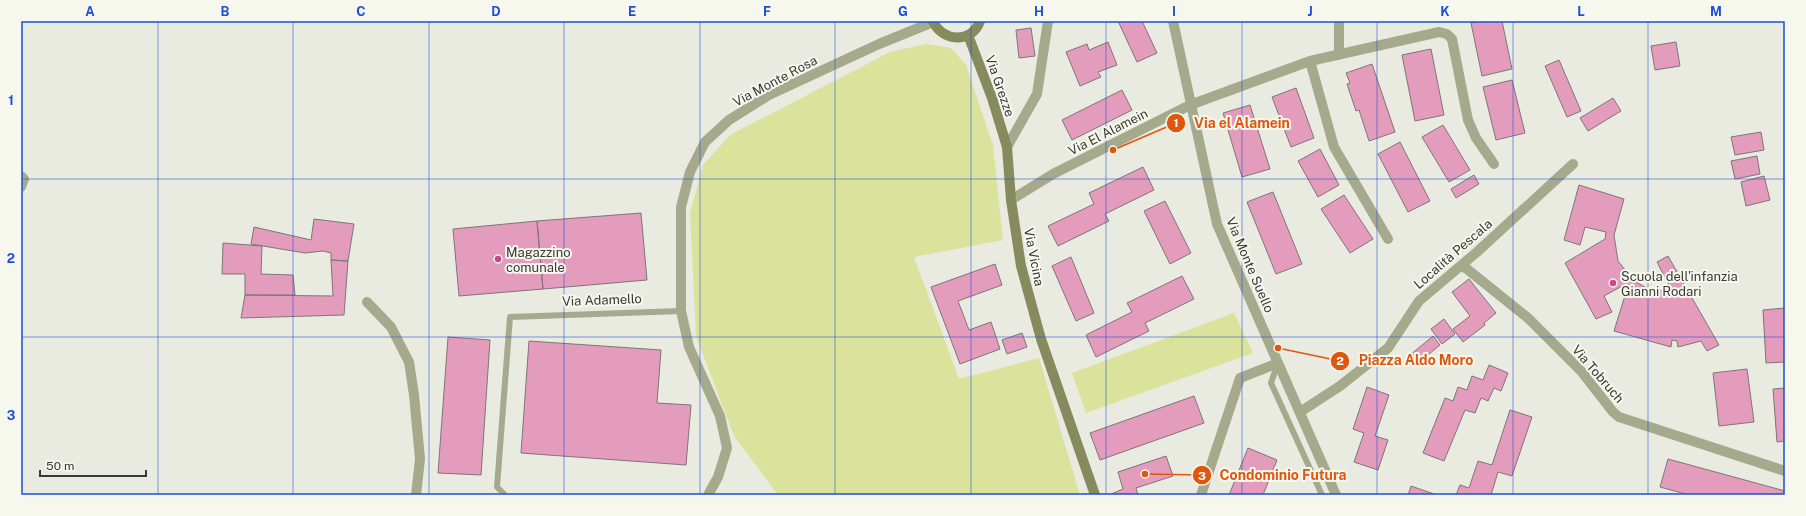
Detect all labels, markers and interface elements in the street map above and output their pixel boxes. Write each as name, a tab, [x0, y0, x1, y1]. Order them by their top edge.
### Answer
text: A	[85, 4, 95, 19]
text: B	[221, 4, 230, 19]
text: C	[356, 4, 366, 19]
text: D	[491, 4, 501, 19]
text: E	[628, 4, 636, 19]
text: F	[763, 4, 771, 19]
text: G	[898, 4, 908, 19]
text: H	[1034, 4, 1044, 19]
text: I	[1172, 4, 1176, 19]
text: J	[1307, 4, 1313, 19]
text: K	[1440, 4, 1450, 19]
text: L	[1577, 4, 1585, 19]
text: M	[1710, 4, 1722, 19]
street label: Via Monte Rosa	[730, 52, 820, 110]
street label: Via Grezze	[982, 53, 1018, 119]
text: 1	[8, 93, 14, 108]
street label: Via El Alamein	[1066, 106, 1150, 158]
callout: Via el Alamein	[1166, 110, 1298, 136]
text: Via el Alamein	[1194, 115, 1290, 131]
text: 1	[1173, 116, 1179, 130]
street label: Via Monte Suello	[1223, 215, 1277, 315]
street label: Località Pescala	[1411, 216, 1495, 292]
street label: Via Vicina	[1021, 227, 1047, 287]
place label: Magazzino comunale	[506, 245, 571, 275]
text: 2	[7, 251, 15, 266]
marker: Magazzino comunale	[493, 254, 503, 264]
place label: Scuola dell'infanzia Gianni Rodari	[1621, 269, 1738, 299]
marker: Scuola dell'infanzia Gianni Rodari	[1608, 278, 1618, 288]
street label: Via Adamello	[562, 291, 642, 309]
street label: Via Tobruch	[1569, 342, 1627, 406]
callout: Piazza Aldo Moro	[1330, 348, 1481, 374]
text: Piazza Aldo Moro	[1359, 352, 1473, 368]
text: 2	[1336, 354, 1344, 368]
text: 3	[7, 408, 16, 423]
scale bar	[40, 452, 146, 478]
text: 50 m	[46, 459, 74, 473]
callout: Condominio Futura	[1192, 462, 1355, 488]
text: Condominio Futura	[1220, 467, 1347, 483]
text: 3	[1198, 469, 1206, 483]

